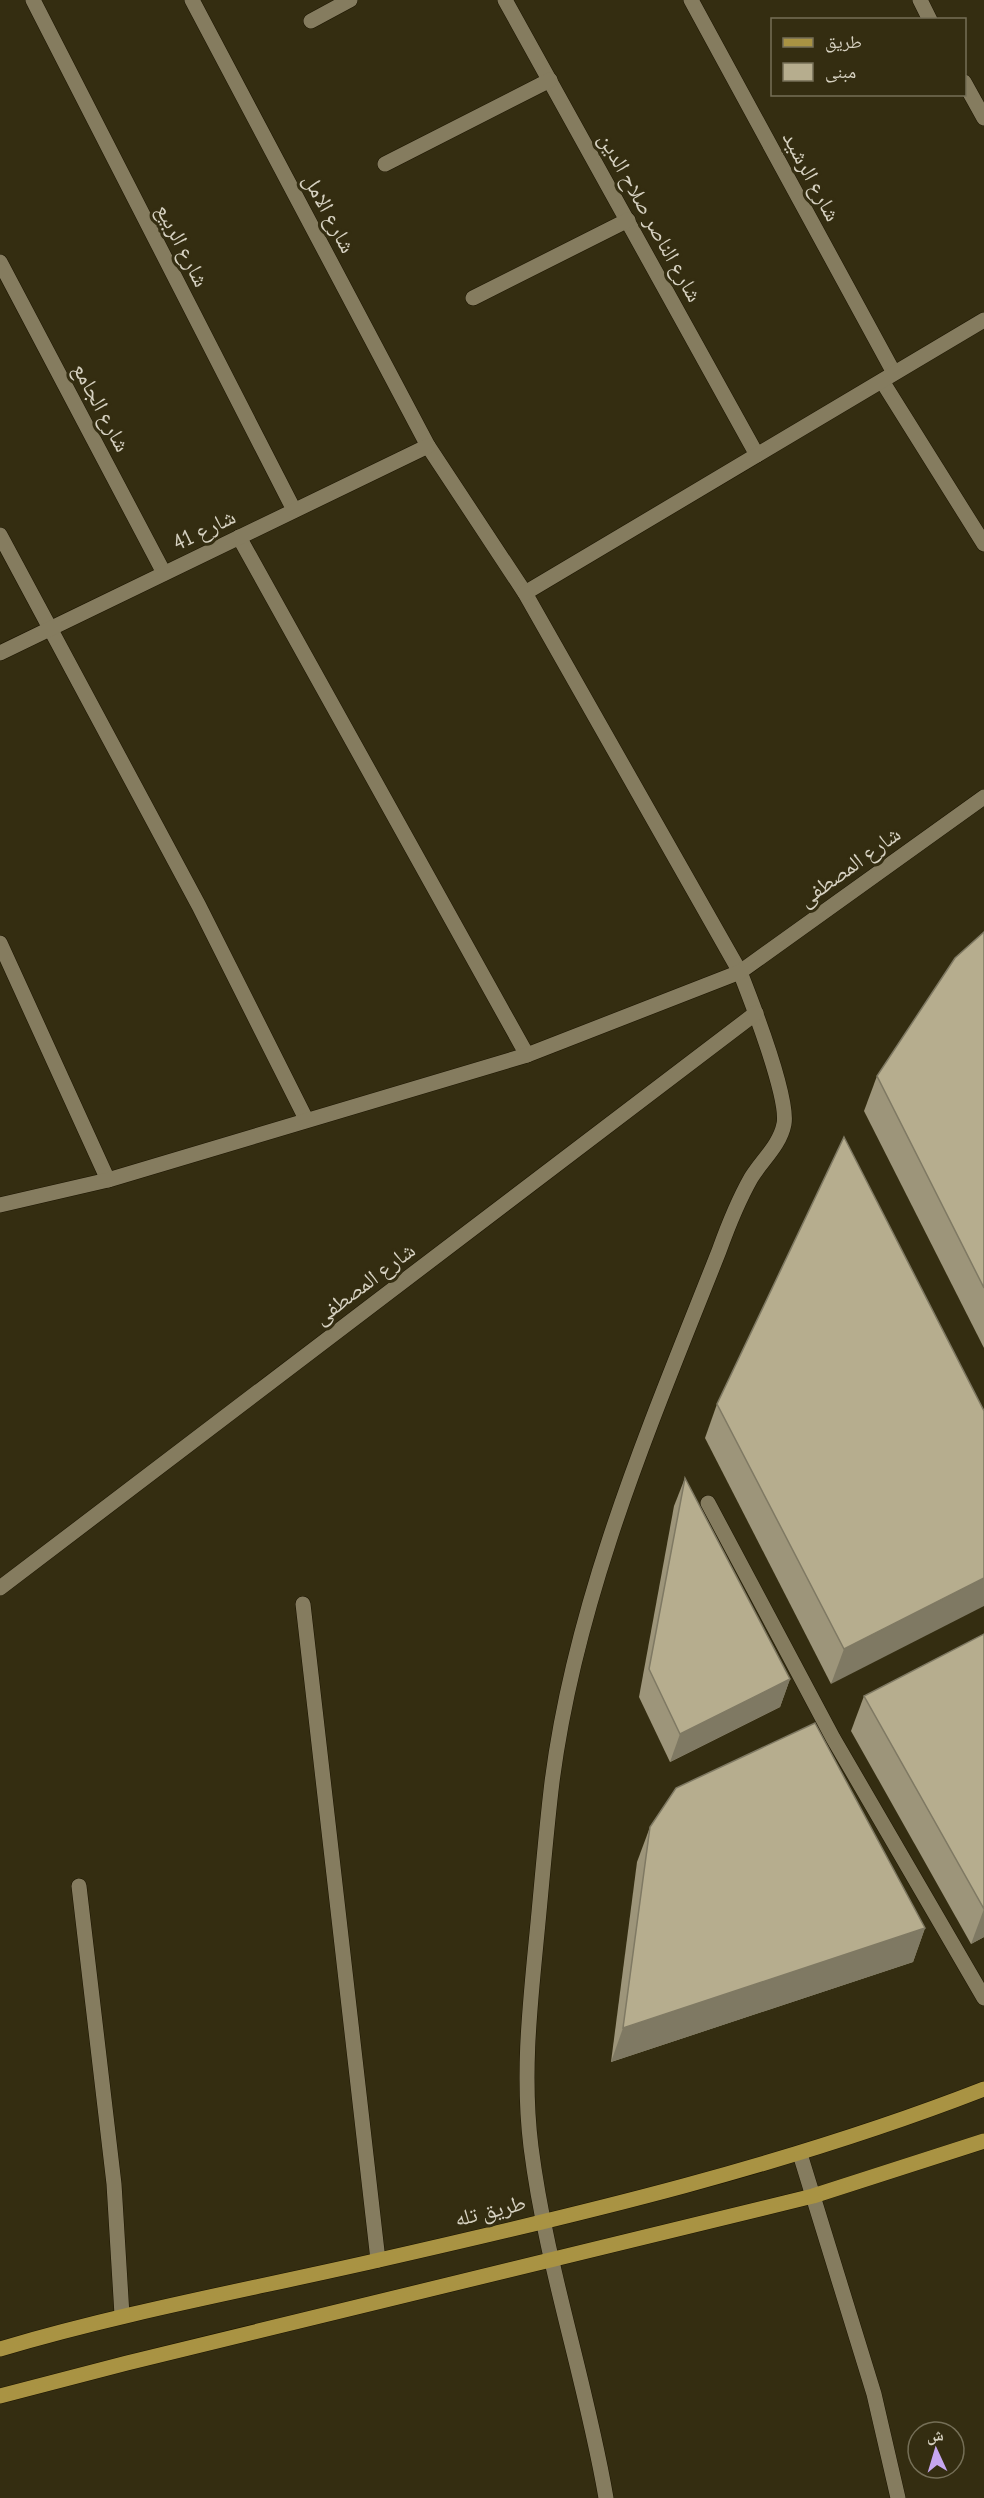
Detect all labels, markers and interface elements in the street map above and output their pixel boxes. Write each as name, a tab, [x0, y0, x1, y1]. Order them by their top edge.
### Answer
legend	[771, 18, 966, 96]
text: طريق	[825, 30, 862, 53]
text: مبنى	[825, 60, 856, 83]
street label: شارع الرشيد	[777, 126, 847, 226]
street label: شارع الناصر صلاح الدين	[593, 127, 709, 307]
street label: شارع الامل	[297, 168, 363, 258]
street label: شارع الربيع	[150, 199, 216, 291]
street label: شارع الجامع	[67, 358, 137, 456]
street label: شارع 41	[168, 502, 240, 556]
street label: شارع المصطفى	[792, 819, 906, 913]
street label: شارع المصطفى	[308, 1236, 420, 1330]
street label: طريق تله	[451, 2188, 529, 2232]
north arrow	[906, 2420, 966, 2480]
text: ش	[926, 2424, 944, 2446]

